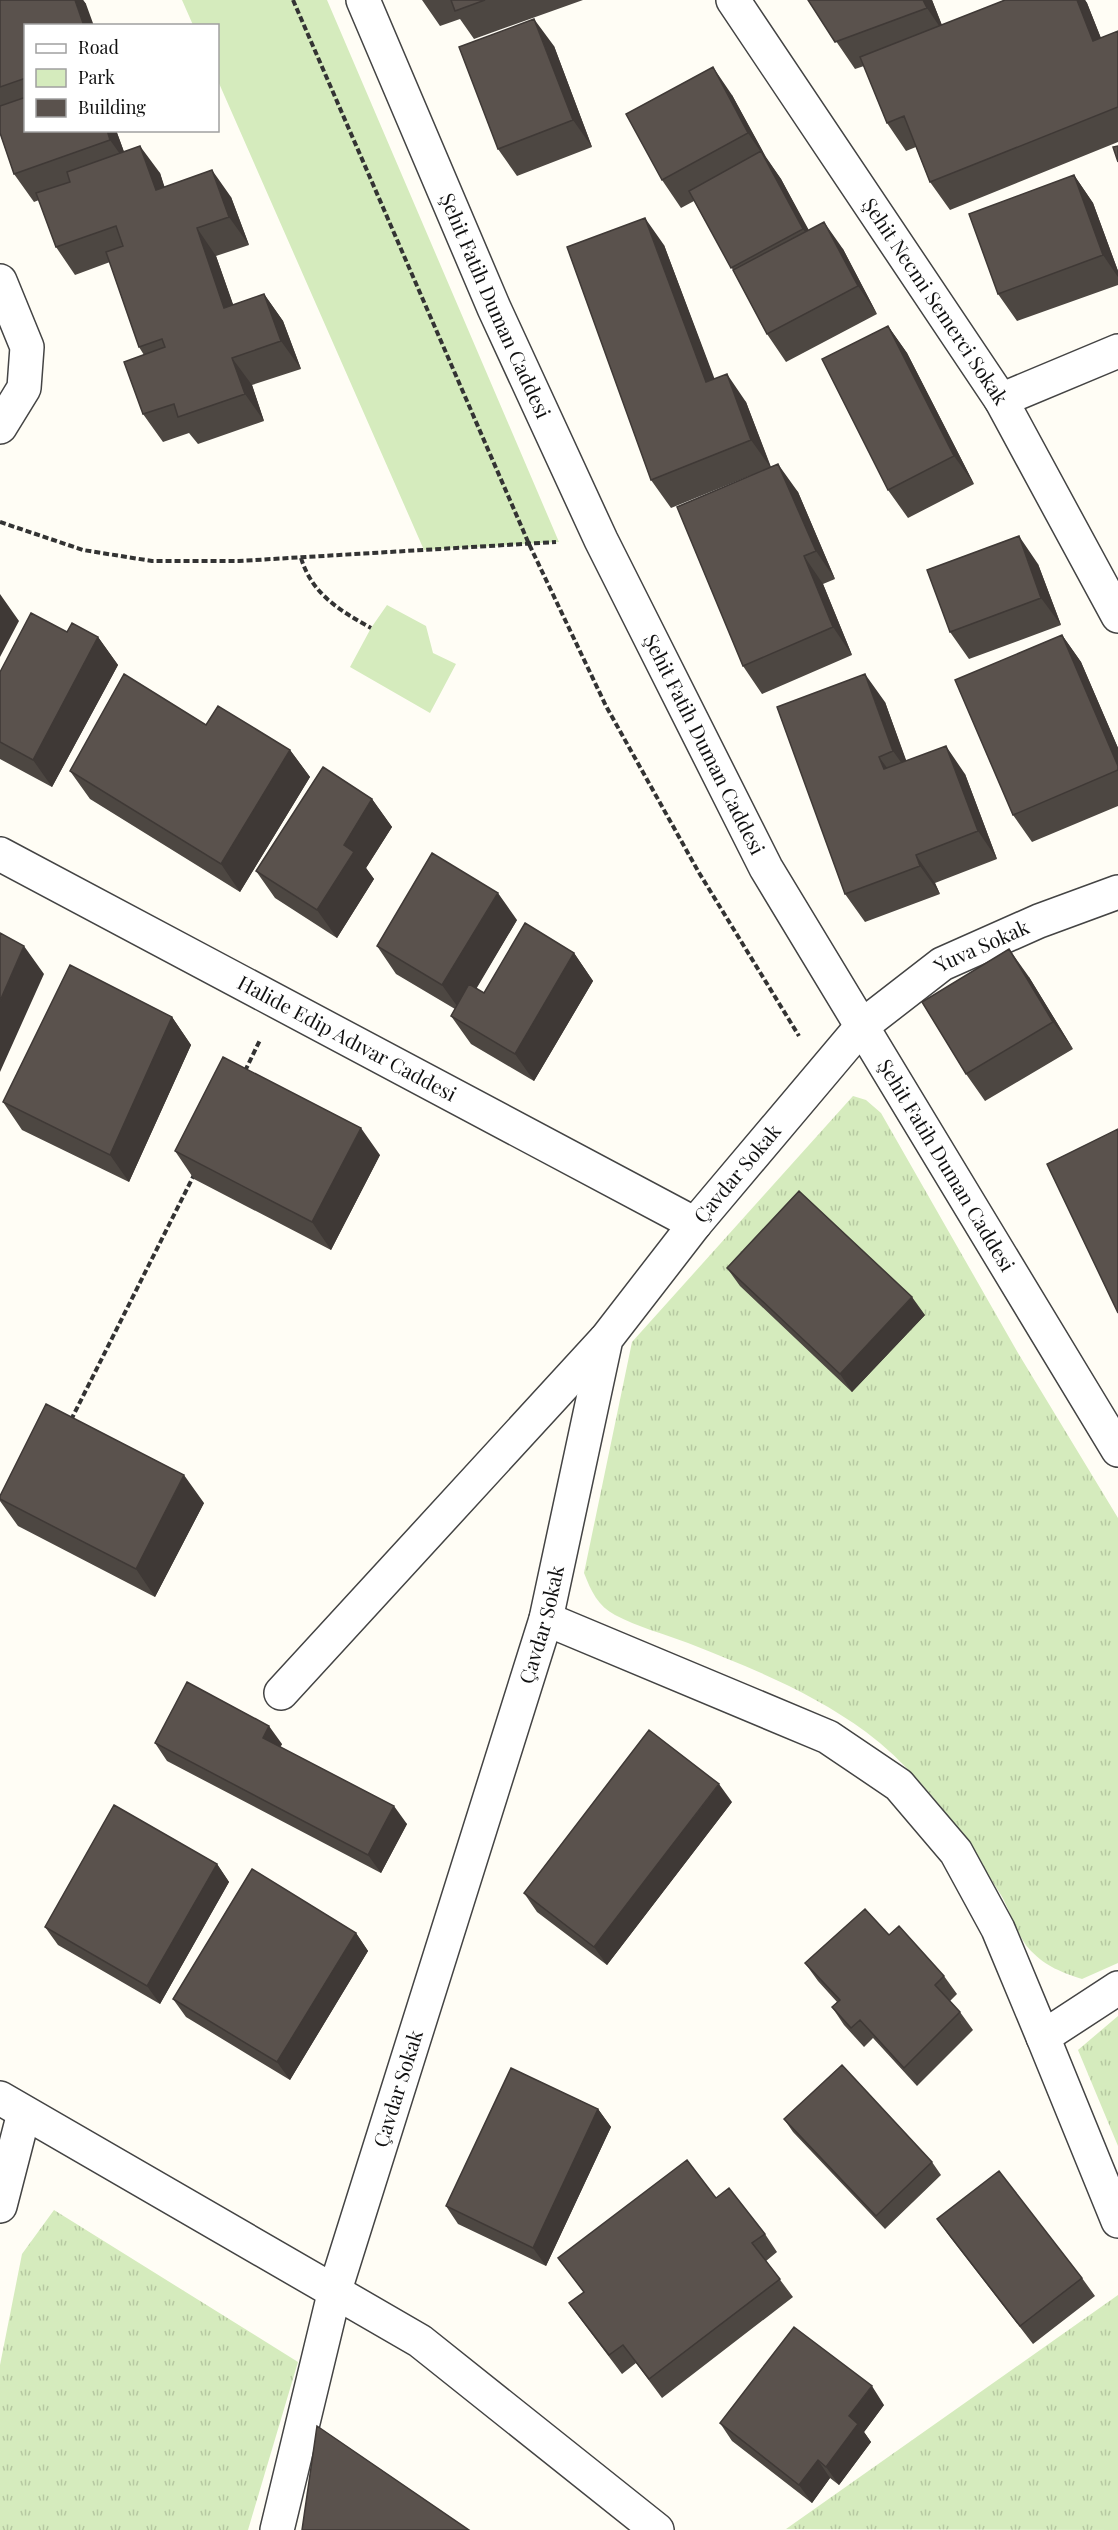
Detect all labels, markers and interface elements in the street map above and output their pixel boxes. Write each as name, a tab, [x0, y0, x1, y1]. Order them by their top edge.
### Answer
legend	[24, 24, 219, 132]
text: Road	[78, 35, 119, 59]
text: Park	[78, 65, 115, 89]
text: Building	[78, 95, 146, 119]
street label: Şehit Fatih Duman Caddesi	[435, 188, 558, 422]
street label: Şehit Necmi Semerci Sokak	[857, 192, 1015, 410]
street label: Şehit Fatih Duman Caddesi	[638, 629, 772, 859]
street label: Yuva Sokak	[927, 912, 1033, 978]
street label: Halide Edip Adıvar Caddesi	[234, 968, 462, 1107]
street label: Şehit Fatih Duman Caddesi	[873, 1053, 1022, 1276]
street label: Çavdar Sokak	[687, 1117, 786, 1228]
street label: Çavdar Sokak	[512, 1563, 569, 1687]
street label: Çavdar Sokak	[366, 2026, 428, 2150]

